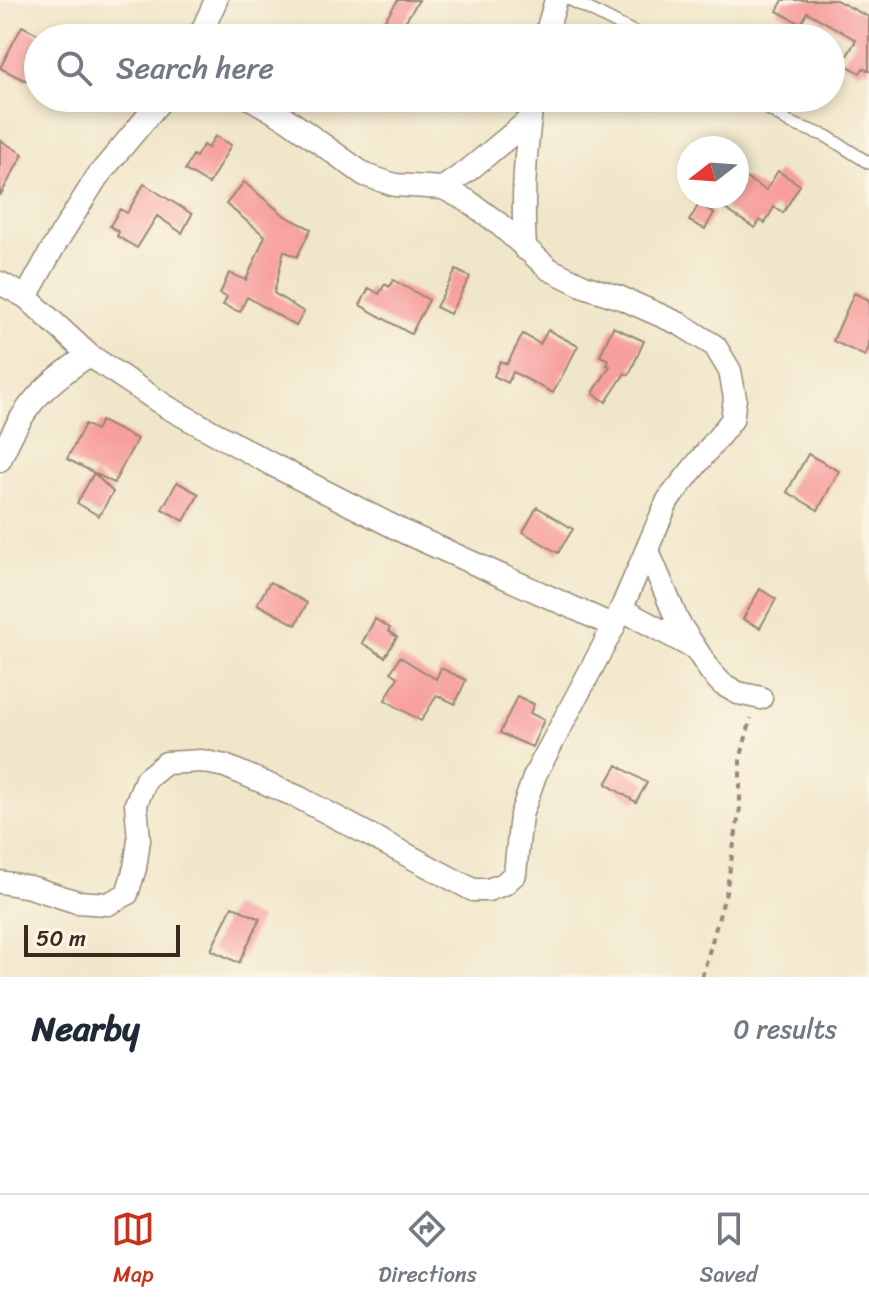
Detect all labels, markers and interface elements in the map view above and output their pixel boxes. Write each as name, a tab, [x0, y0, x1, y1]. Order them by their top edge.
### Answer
search box	[24, 24, 845, 112]
text: Search here	[116, 41, 274, 95]
icon: search	[52, 46, 96, 90]
north arrow	[677, 136, 749, 208]
text: 50 m	[36, 919, 86, 958]
scale bar	[24, 921, 180, 957]
text: Nearby	[32, 999, 140, 1059]
text: 0 results	[733, 1006, 837, 1052]
tab: Map	[111, 1207, 155, 1294]
tab: Directions	[378, 1207, 477, 1294]
tab: Saved	[700, 1207, 758, 1294]

